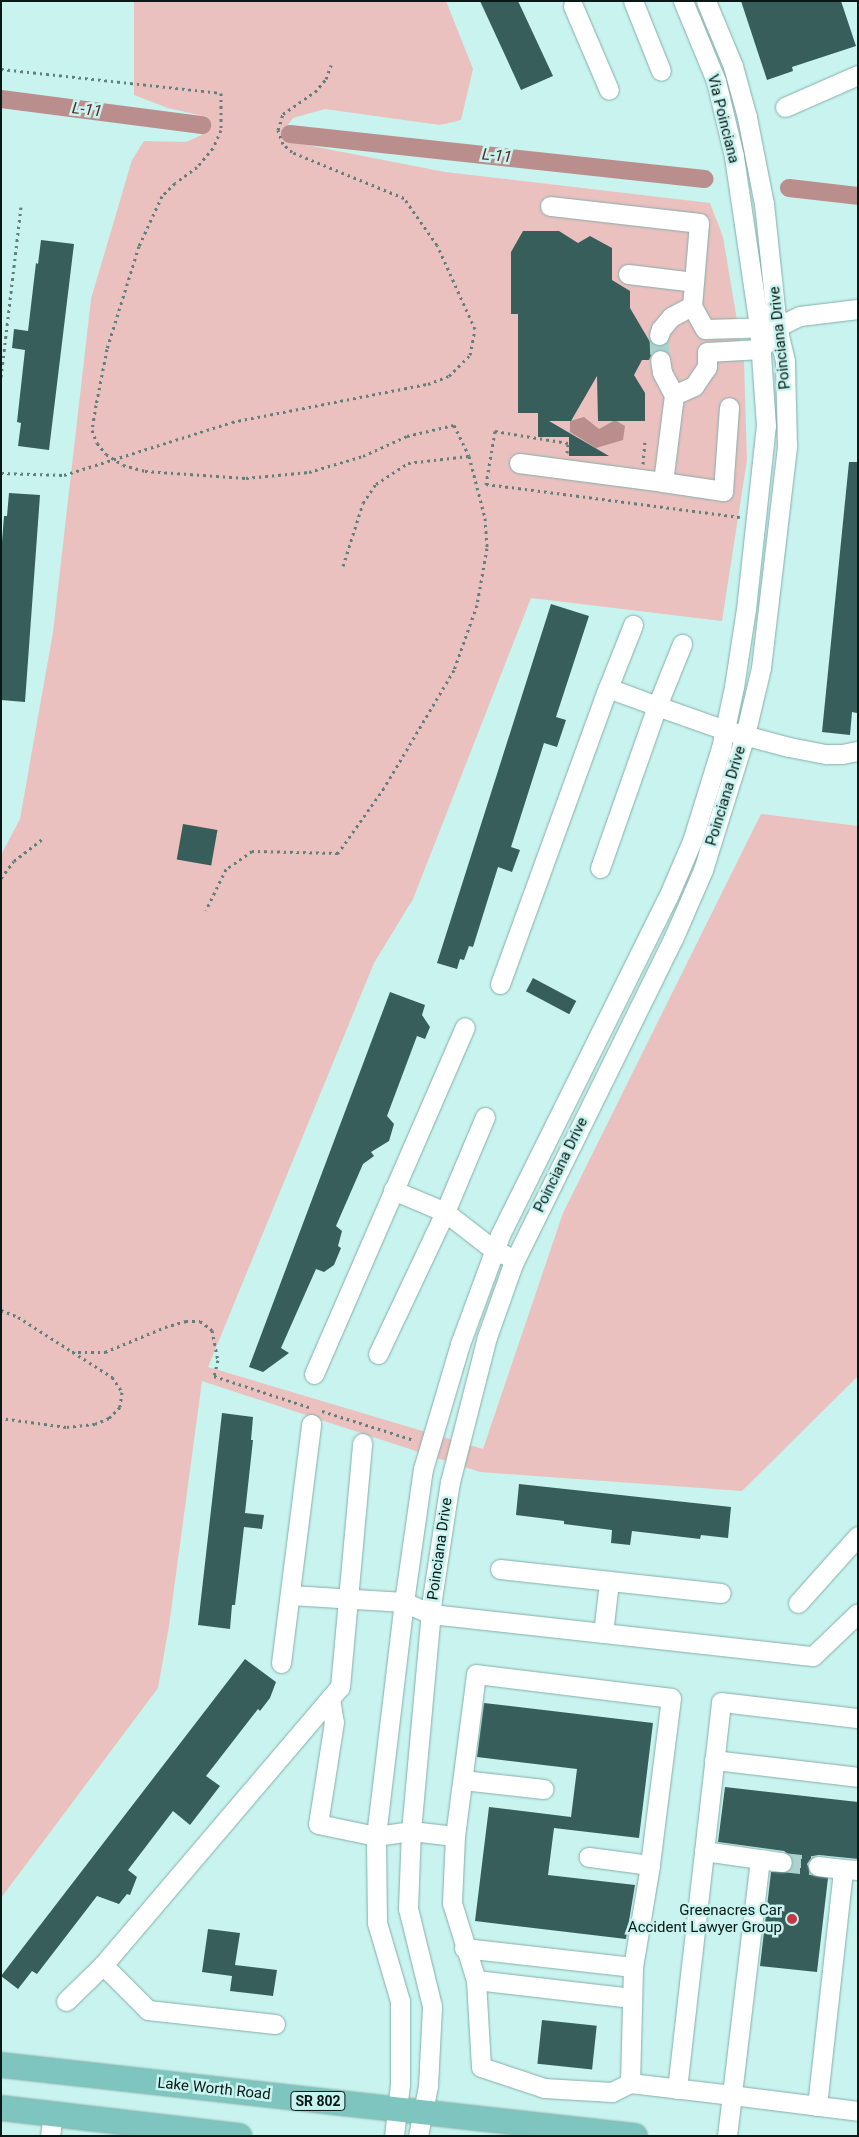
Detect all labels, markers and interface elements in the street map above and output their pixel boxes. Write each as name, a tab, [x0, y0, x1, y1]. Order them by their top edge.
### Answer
street label: Via Poinciana	[703, 73, 743, 165]
water label: L-11	[71, 99, 103, 121]
water label: L-11	[481, 145, 513, 167]
street label: Poinciana Drive	[766, 286, 794, 390]
street label: Poinciana Drive	[702, 744, 750, 848]
street label: Poinciana Drive	[530, 1115, 592, 1215]
street label: Poinciana Drive	[424, 1497, 456, 1601]
place label: Greenacres Car Accident Lawyer Group	[628, 1901, 782, 1936]
marker: Greenacres Car Accident Lawyer Group	[786, 1913, 798, 1925]
street label: Lake Worth Road	[156, 2074, 272, 2104]
road number: SR 802	[289, 2090, 347, 2112]

